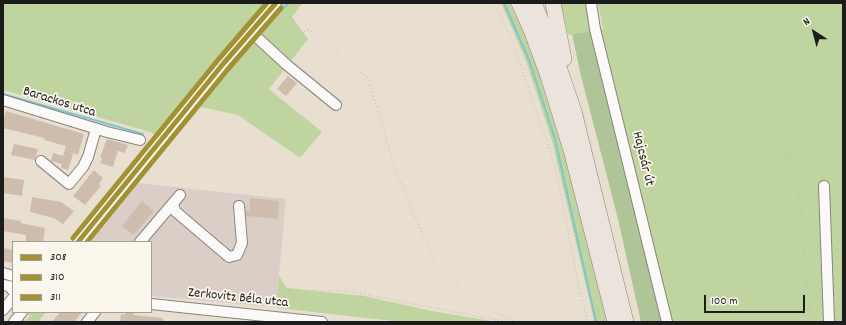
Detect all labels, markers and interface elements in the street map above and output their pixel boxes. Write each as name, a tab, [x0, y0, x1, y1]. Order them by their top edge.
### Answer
north arrow	[794, 12, 834, 52]
text: N	[800, 14, 814, 30]
street label: Barackos utca	[21, 84, 97, 122]
street label: Hajcsár út	[627, 130, 657, 188]
legend	[12, 241, 152, 313]
text: 308	[50, 249, 67, 266]
text: 310	[50, 269, 65, 286]
street label: Zerkovitz Béla utca	[187, 285, 289, 313]
scale bar	[706, 287, 807, 313]
text: 311	[50, 289, 61, 306]
text: 100 m	[711, 293, 738, 310]

